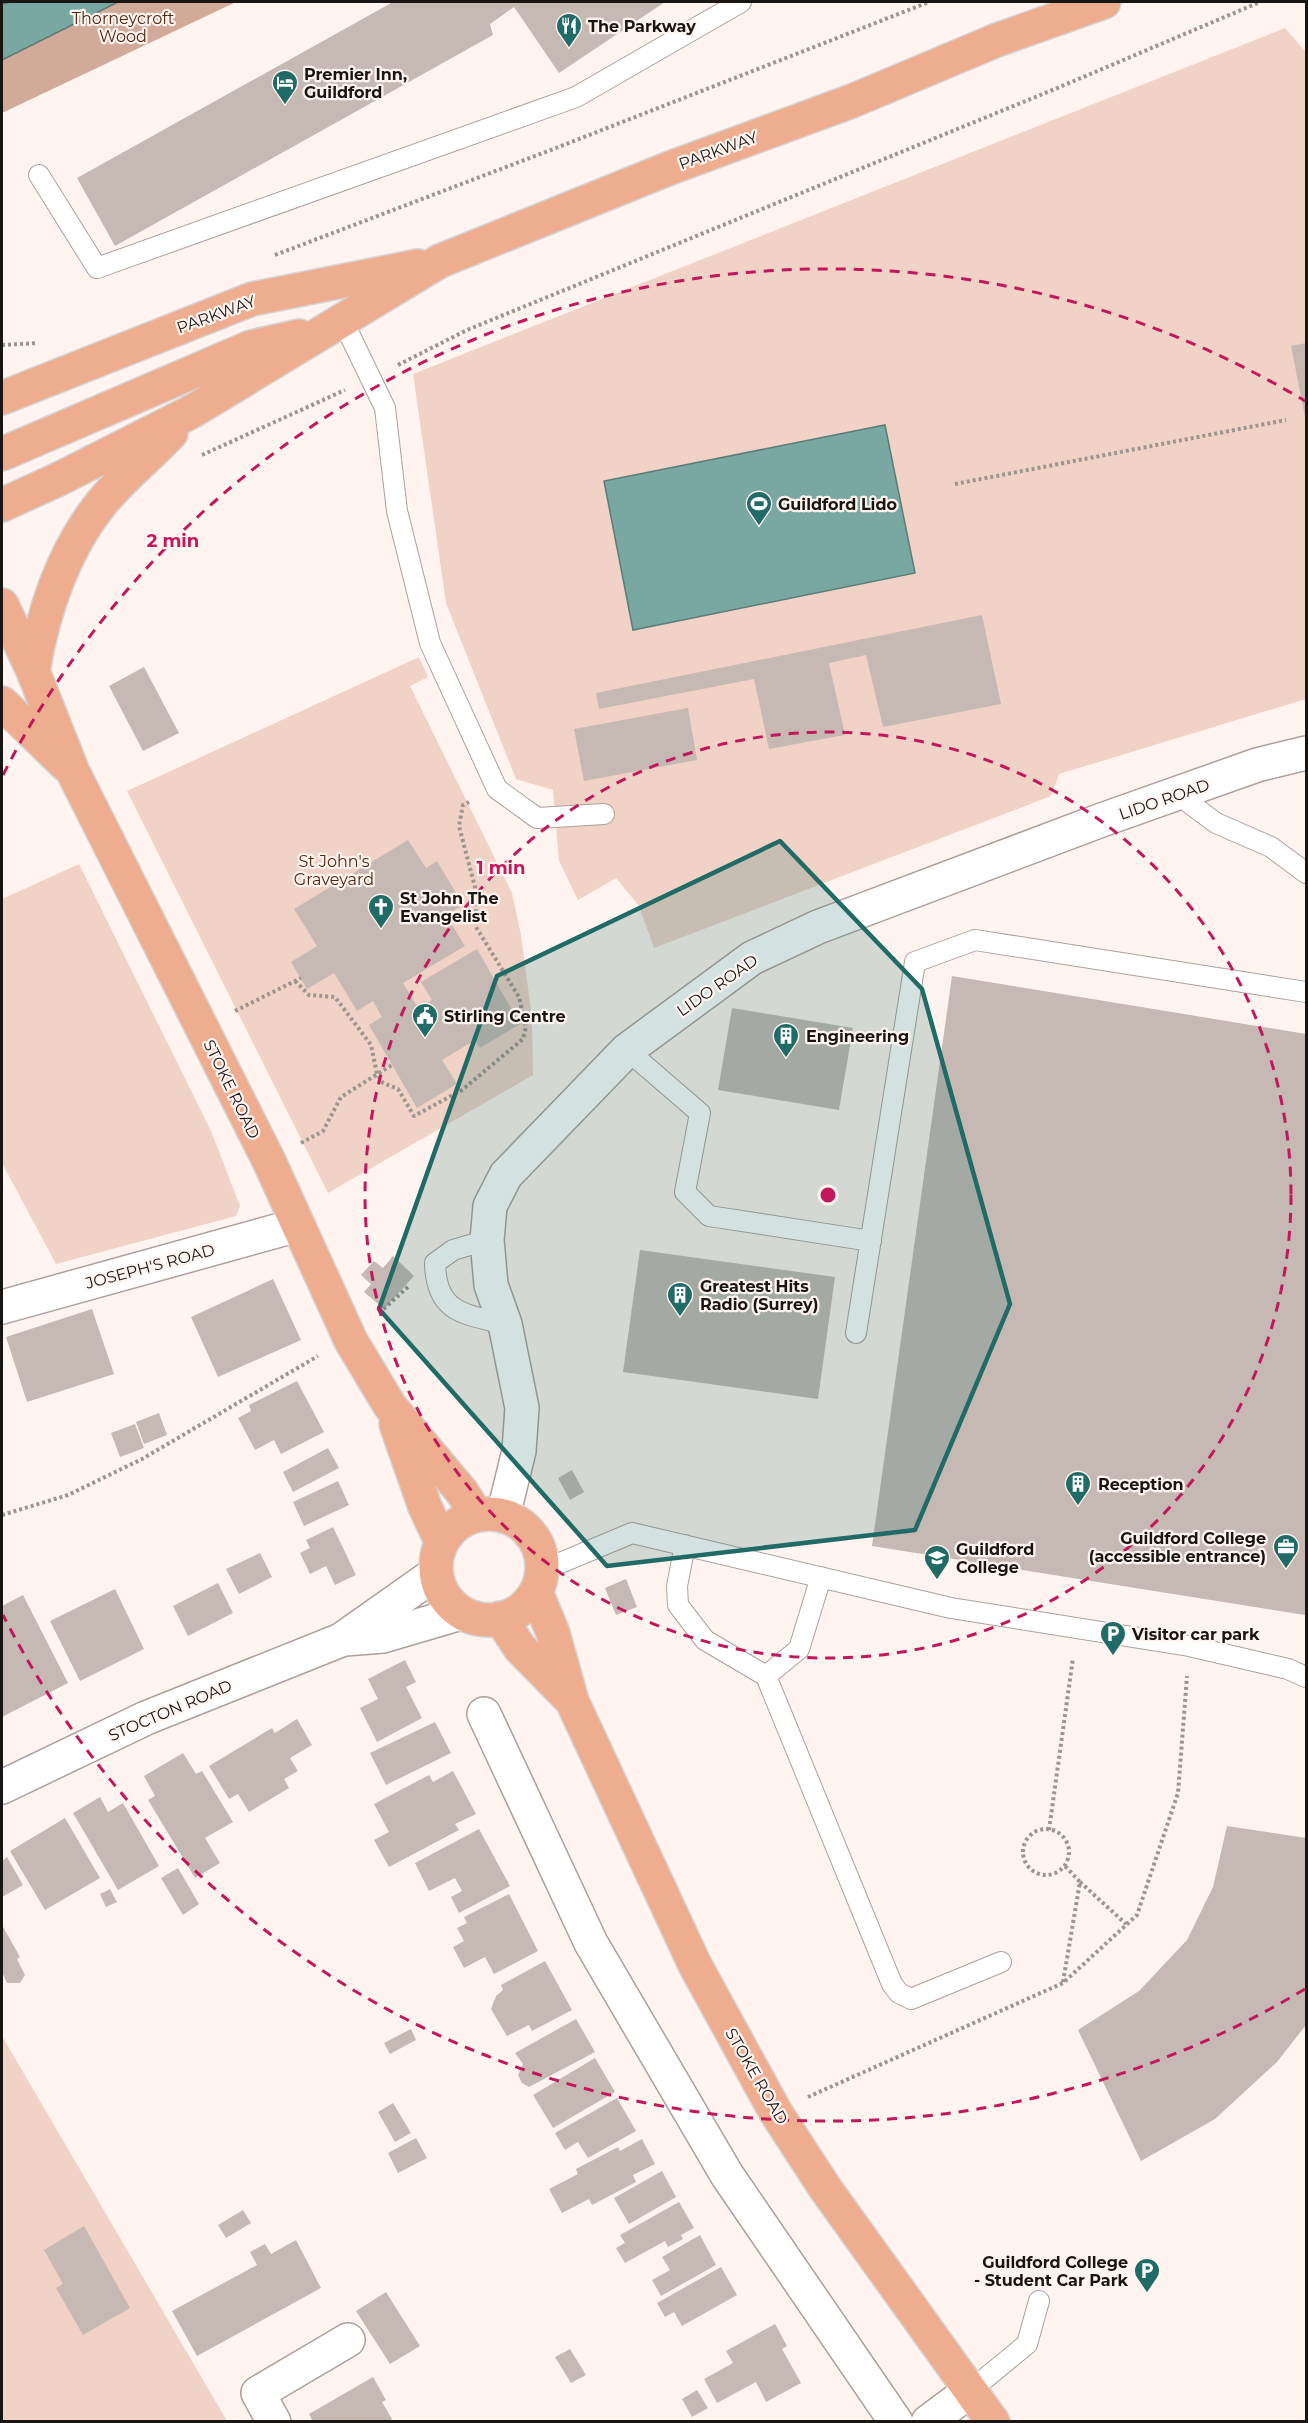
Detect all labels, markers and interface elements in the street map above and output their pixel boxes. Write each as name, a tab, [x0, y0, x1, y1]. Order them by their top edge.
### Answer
park label: Thorneycroft Wood	[72, 9, 175, 46]
restaurant icon: The Parkway	[554, 11, 584, 49]
place label: The Parkway	[588, 17, 696, 36]
place label: Premier Inn, Guildford	[304, 65, 407, 102]
hotel icon: Premier Inn, Guildford	[270, 68, 300, 106]
street label: PARKWAY	[676, 127, 761, 174]
street label: PARKWAY	[174, 291, 259, 338]
sports icon: Guildford Lido	[744, 489, 774, 527]
place label: Guildford Lido	[778, 495, 897, 514]
text: 2 min	[147, 530, 199, 552]
street label: LIDO ROAD	[1116, 775, 1212, 824]
park label: St John's Graveyard	[294, 852, 374, 889]
text: 1 min	[477, 857, 525, 879]
place label: St John The Evangelist	[400, 889, 499, 926]
church icon: St John The Evangelist	[366, 892, 396, 930]
street label: LIDO ROAD	[673, 950, 761, 1020]
public building icon: Stirling Centre	[410, 1001, 440, 1039]
place label: Stirling Centre	[444, 1007, 566, 1026]
building icon: Engineering	[771, 1021, 801, 1059]
place label: Engineering	[806, 1027, 909, 1046]
street label: STOKE ROAD	[199, 1037, 264, 1142]
centre of rings	[818, 1185, 838, 1205]
street label: JOSEPH'S ROAD	[82, 1240, 217, 1293]
place label: Greatest Hits Radio (Surrey)	[700, 1277, 818, 1314]
building icon: Greatest Hits Radio (Surrey)	[665, 1280, 695, 1318]
building icon: Reception	[1063, 1469, 1093, 1507]
place label: Reception	[1098, 1475, 1184, 1494]
place label: Guildford College (accessible entrance)	[1089, 1529, 1266, 1566]
office icon: Guildford College (accessible entrance)	[1271, 1532, 1301, 1570]
place label: Guildford College	[956, 1540, 1034, 1577]
school or university icon: Guildford College	[922, 1543, 952, 1581]
parking icon: Visitor car park	[1098, 1619, 1128, 1657]
place label: Visitor car park	[1131, 1625, 1260, 1644]
street label: STOCTON ROAD	[106, 1676, 235, 1745]
street label: STOKE ROAD	[721, 2025, 792, 2128]
place label: Guildford College - Student Car Park	[974, 2253, 1129, 2290]
parking icon: Guildford College - Student Car Park	[1132, 2256, 1162, 2294]

